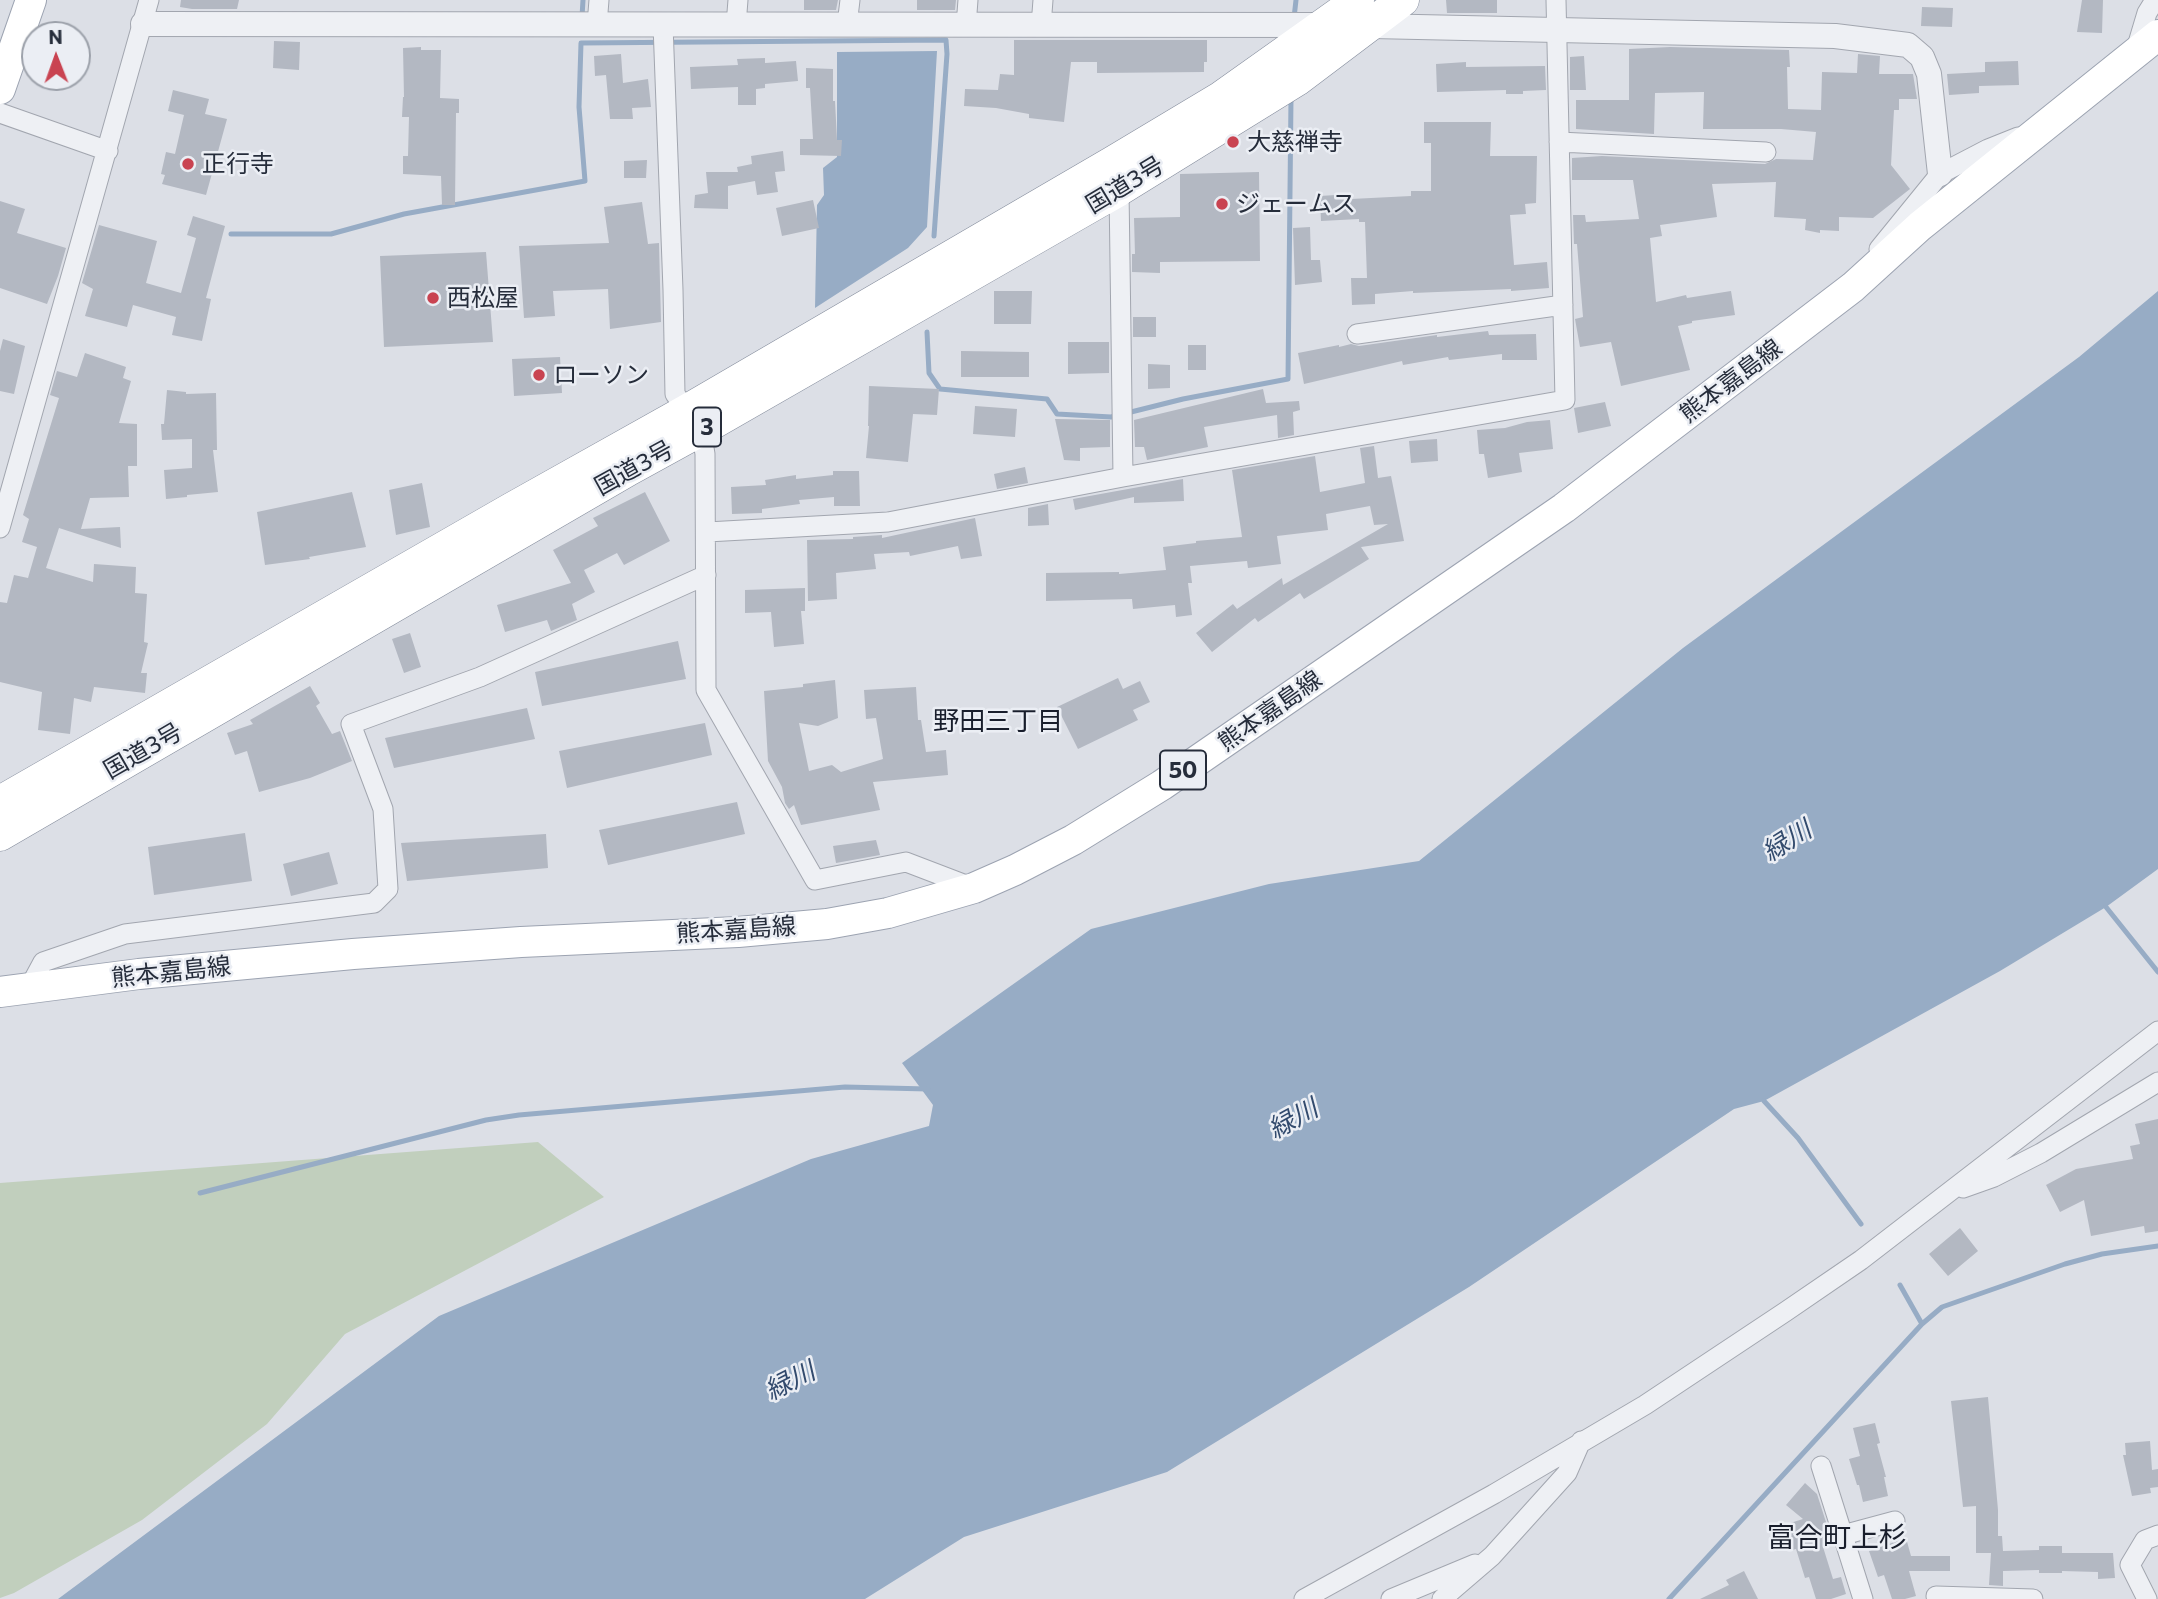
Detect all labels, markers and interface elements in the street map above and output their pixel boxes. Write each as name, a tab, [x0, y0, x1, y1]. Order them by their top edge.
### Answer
north arrow	[21, 21, 91, 91]
text: N	[48, 25, 63, 48]
place label: 大慈禅寺	[1247, 128, 1343, 156]
marker: 大慈禅寺	[1225, 134, 1241, 150]
place label: 正行寺	[202, 150, 274, 178]
street label: 国道3号	[1081, 151, 1169, 219]
marker: 正行寺	[180, 156, 196, 172]
place label: ジェームス	[1236, 190, 1356, 218]
marker: ジェームス	[1214, 196, 1230, 212]
place label: 西松屋	[447, 284, 519, 312]
marker: 西松屋	[425, 290, 441, 306]
street label: 熊本嘉島線	[1674, 333, 1788, 429]
place label: ローソン	[553, 361, 649, 389]
marker: ローソン	[531, 367, 547, 383]
road number: 3	[693, 408, 721, 446]
street label: 国道3号	[590, 435, 678, 501]
street label: 熊本嘉島線	[1213, 665, 1327, 757]
district label: 野田三丁目	[933, 705, 1063, 737]
street label: 国道3号	[99, 717, 187, 785]
road number: 50	[1160, 750, 1206, 790]
water label: 緑川	[1757, 814, 1817, 868]
street label: 熊本嘉島線	[675, 911, 797, 949]
street label: 熊本嘉島線	[110, 951, 232, 993]
water label: 緑川	[1263, 1093, 1323, 1145]
water label: 緑川	[760, 1355, 820, 1407]
district label: 富合町上杉	[1767, 1521, 1907, 1555]

